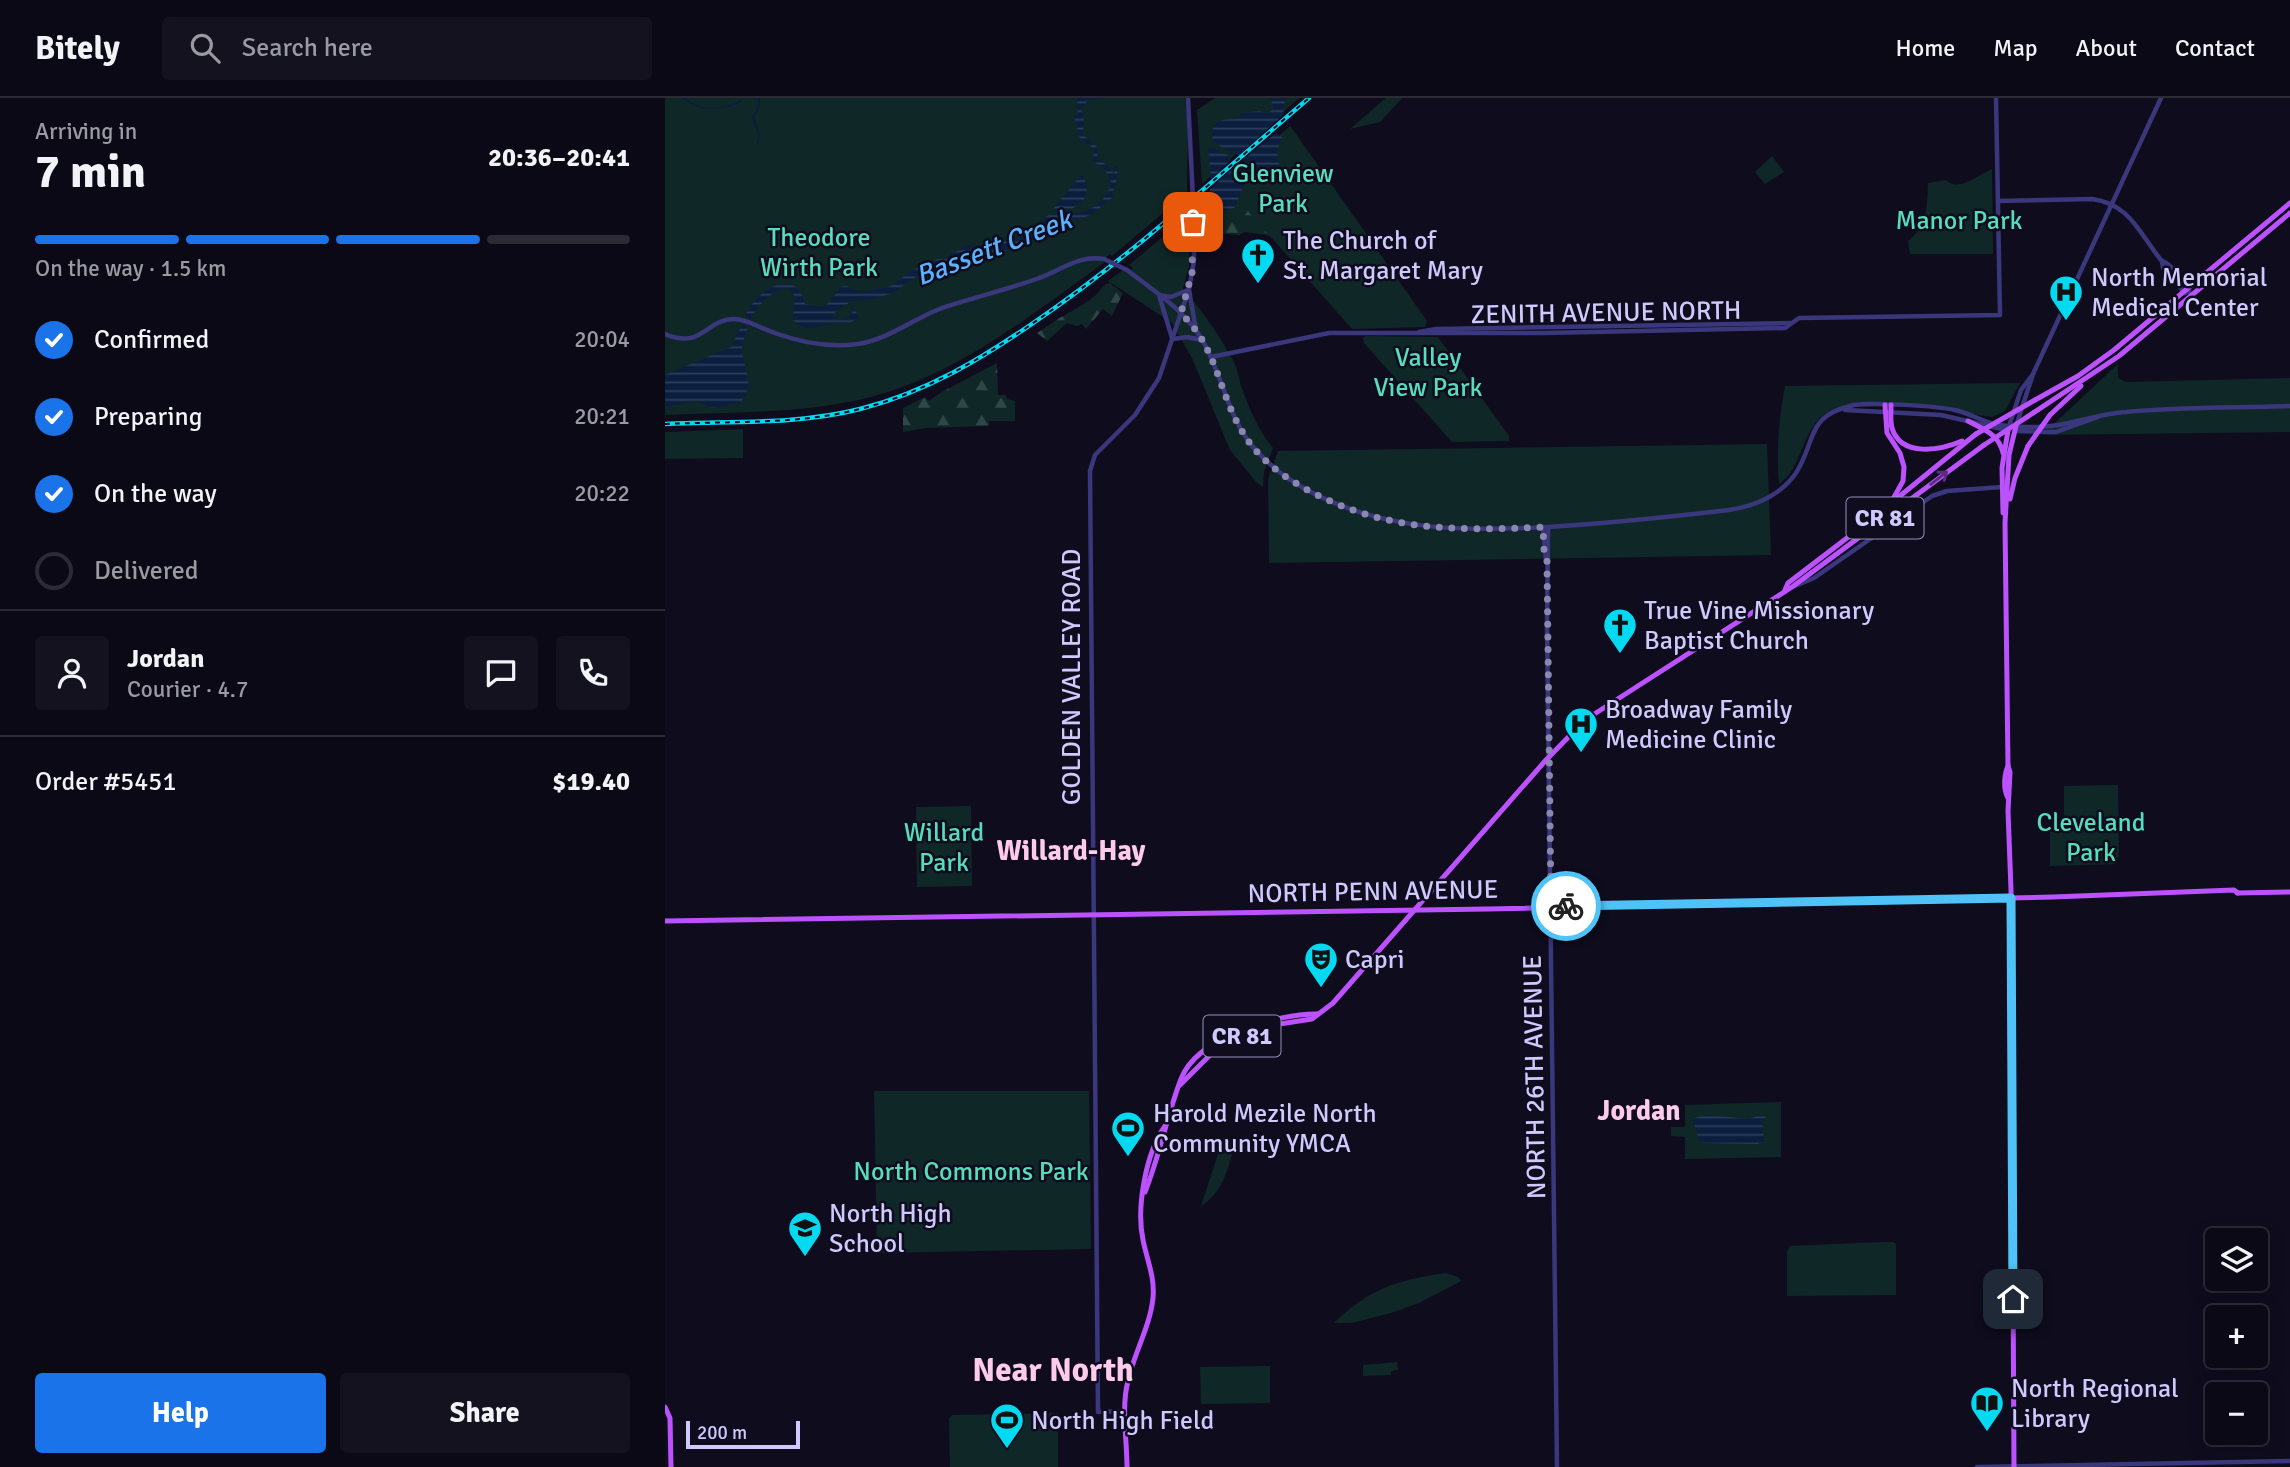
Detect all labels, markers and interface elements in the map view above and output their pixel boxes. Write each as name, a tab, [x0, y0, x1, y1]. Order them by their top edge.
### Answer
search box	[162, 17, 652, 80]
text: Bitely	[35, 28, 120, 69]
icon: search	[186, 29, 224, 67]
text: Search here	[242, 32, 373, 64]
text: Home	[1895, 33, 1955, 63]
text: Map	[1993, 33, 2038, 63]
text: About	[2076, 33, 2137, 63]
text: Contact	[2175, 33, 2255, 63]
text: Arriving in	[35, 117, 137, 146]
text: 20:36–20:41	[488, 142, 630, 174]
text: 7 min	[35, 144, 146, 200]
park label: Glenview Park	[1233, 158, 1334, 220]
pin	[1163, 192, 1223, 252]
water label: Bassett Creek	[911, 202, 1079, 293]
icon: bag	[1174, 203, 1212, 241]
park label: Manor Park	[1895, 205, 2023, 237]
park label: Theodore Wirth Park	[760, 222, 878, 284]
place label: The Church of St. Margaret Mary	[1283, 225, 1483, 287]
church icon: The Church of St. Margaret Mary	[1239, 236, 1277, 285]
text: On the way · 1.5 km	[35, 254, 226, 283]
place label: North Memorial Medical Center	[2091, 262, 2267, 324]
hospital icon: North Memorial Medical Center	[2047, 273, 2085, 322]
street label: ZENITH AVENUE NORTH	[1470, 295, 1742, 331]
icon: check	[35, 321, 73, 359]
text: Confirmed	[94, 324, 209, 356]
text: 20:04	[574, 325, 630, 354]
park label: Valley View Park	[1373, 342, 1483, 404]
icon: check	[35, 398, 73, 436]
text: Preparing	[94, 401, 202, 433]
text: 20:21	[574, 402, 630, 431]
one-way arrow	[1929, 470, 1948, 485]
icon: check	[35, 475, 73, 513]
text: On the way	[94, 478, 217, 510]
text: 20:22	[574, 479, 630, 508]
road number: CR 81	[1847, 498, 1923, 538]
street label: GOLDEN VALLEY ROAD	[1056, 549, 1088, 805]
text: Delivered	[94, 555, 199, 587]
place label: True Vine Missionary Baptist Church	[1644, 595, 1874, 657]
church icon: True Vine Missionary Baptist Church	[1601, 606, 1639, 655]
button: person	[35, 636, 109, 710]
button: chat	[464, 636, 538, 710]
button: phone	[556, 636, 630, 710]
text: Jordan	[127, 643, 204, 675]
text: Courier · 4.7	[127, 675, 248, 704]
place label: Broadway Family Medicine Clinic	[1605, 694, 1792, 756]
hospital icon: Broadway Family Medicine Clinic	[1562, 705, 1600, 754]
text: Order #5451	[35, 766, 176, 798]
text: $19.40	[552, 766, 630, 798]
park label: Cleveland Park	[2036, 807, 2146, 869]
park label: Willard Park	[904, 817, 984, 879]
district label: Willard-Hay	[997, 834, 1146, 868]
courier	[1531, 871, 1601, 941]
street label: NORTH PENN AVENUE	[1247, 874, 1499, 910]
icon: bike	[1547, 887, 1585, 925]
theatre icon: Capri	[1302, 940, 1340, 989]
place label: Capri	[1345, 944, 1405, 976]
street label: NORTH 26TH AVENUE	[1517, 955, 1553, 1199]
road number: CR 81	[1203, 1016, 1281, 1056]
district label: Jordan	[1597, 1094, 1681, 1128]
place label: Harold Mezile North Community YMCA	[1153, 1098, 1377, 1160]
sports icon: Harold Mezile North Community YMCA	[1109, 1109, 1147, 1158]
park label: North Commons Park	[853, 1156, 1089, 1188]
place label: North High School	[829, 1198, 952, 1260]
school or university icon: North High School	[786, 1209, 824, 1258]
map controls	[2205, 1228, 2268, 1445]
button: layers	[2205, 1228, 2268, 1291]
pin	[1983, 1269, 2043, 1329]
icon: home	[1994, 1280, 2032, 1318]
button: +	[2205, 1305, 2268, 1368]
district label: Near North	[972, 1350, 1134, 1391]
button: Help	[35, 1373, 326, 1453]
button: Share	[340, 1373, 630, 1453]
place label: North Regional Library	[2011, 1373, 2179, 1435]
button: −	[2205, 1382, 2268, 1445]
library icon: North Regional Library	[1968, 1384, 2006, 1433]
sports icon: North High Field	[988, 1401, 1026, 1450]
place label: North High Field	[1031, 1405, 1214, 1437]
scale bar	[686, 1418, 800, 1450]
text: 200 m	[697, 1421, 747, 1445]

